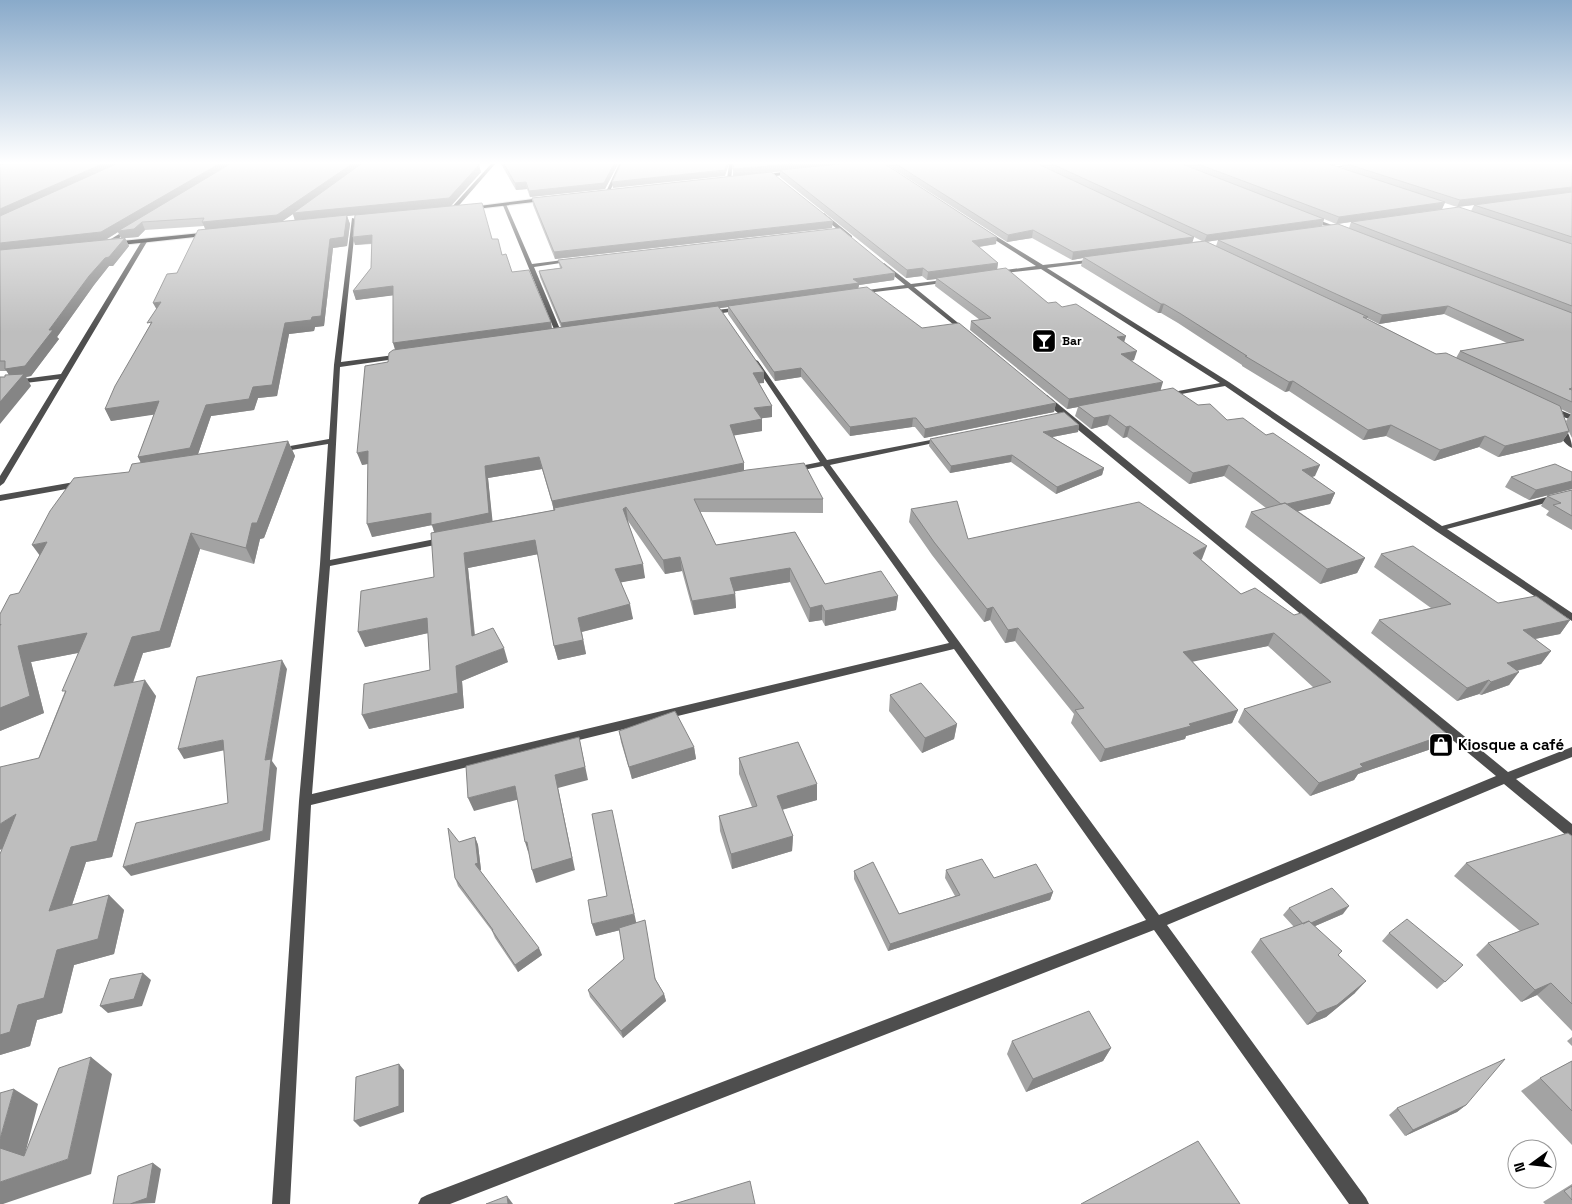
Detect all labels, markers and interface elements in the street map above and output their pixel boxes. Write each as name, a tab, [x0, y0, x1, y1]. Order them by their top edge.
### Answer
bar icon: Bar	[1031, 328, 1057, 354]
place label: Bar	[1062, 333, 1082, 349]
shop icon: Kiosque a café	[1428, 732, 1454, 758]
place label: Kiosque a café	[1458, 735, 1564, 754]
north arrow	[1507, 1139, 1557, 1189]
text: N	[1510, 1160, 1529, 1174]

